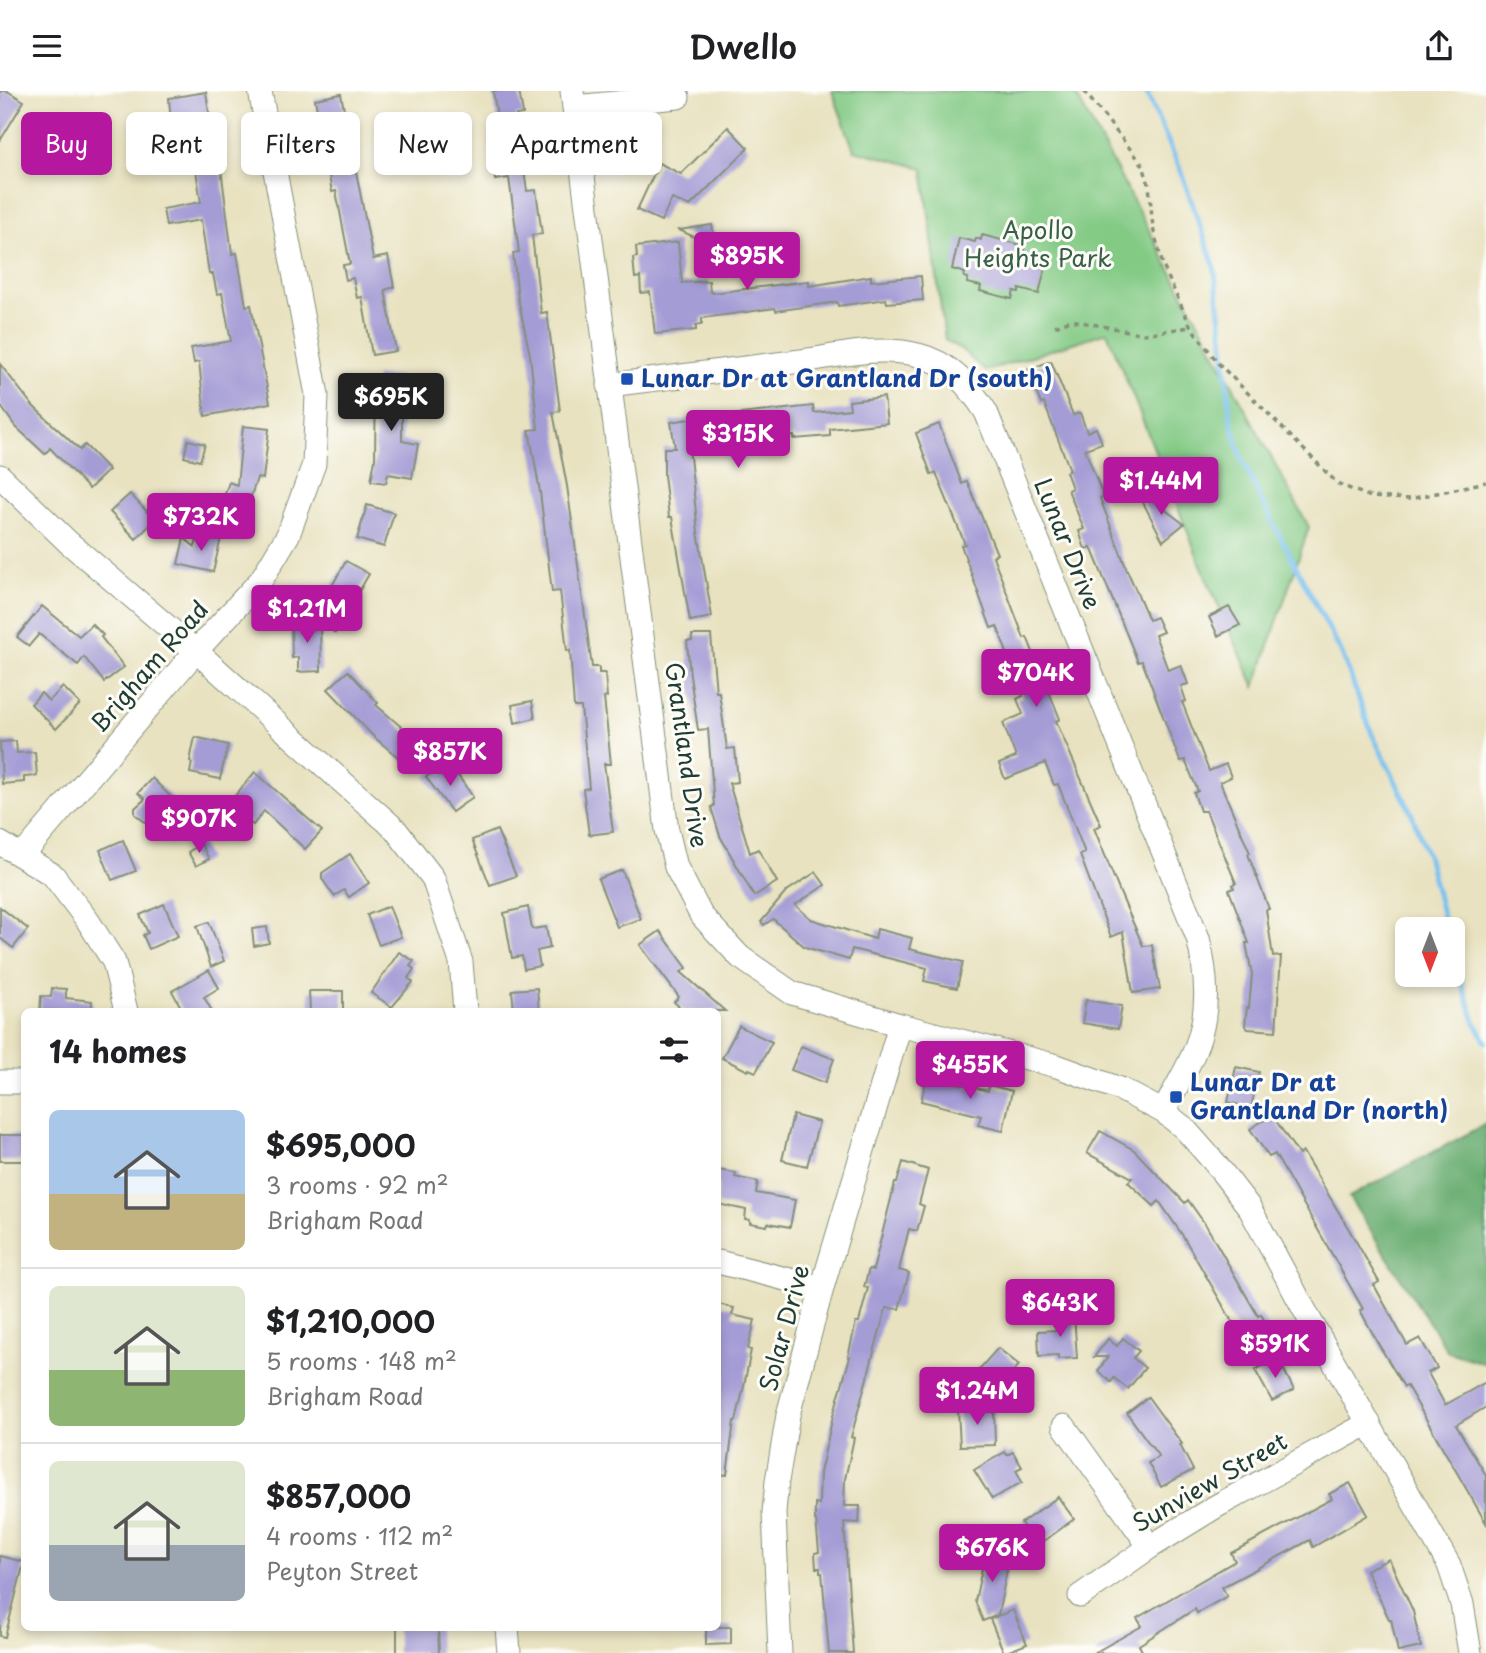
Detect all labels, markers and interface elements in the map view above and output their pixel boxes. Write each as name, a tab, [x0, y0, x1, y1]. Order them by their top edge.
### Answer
text: Dwello	[689, 22, 797, 70]
icon: menu	[28, 27, 66, 65]
icon: share	[1420, 27, 1458, 65]
chip: Buy	[21, 112, 112, 175]
chip: Rent	[126, 112, 227, 175]
chip: Filters	[241, 112, 360, 175]
chip: New	[374, 112, 472, 175]
chip: Apartment	[486, 112, 662, 175]
park label: Apollo Heights Park	[964, 211, 1112, 275]
pin: $895K	[698, 233, 796, 292]
text: $895K	[710, 237, 784, 272]
place label: Lunar Dr at Grantland Dr (south)	[641, 359, 1053, 395]
marker: Lunar Dr at Grantland Dr (south)	[619, 371, 635, 387]
pin: $695K	[342, 373, 440, 433]
text: $695K	[354, 378, 428, 413]
pin: $315K	[689, 411, 787, 470]
text: $315K	[702, 415, 774, 450]
pin: $1.44M	[1104, 457, 1218, 517]
text: $1.44M	[1119, 462, 1203, 497]
street label: Lunar Drive	[1026, 472, 1112, 614]
pin: $732K	[152, 493, 250, 553]
text: $732K	[163, 498, 239, 533]
pin: $1.21M	[250, 585, 364, 645]
text: $1.21M	[267, 590, 347, 625]
street label: Brigham Road	[81, 592, 216, 740]
pin: $704K	[987, 649, 1085, 709]
text: $704K	[997, 654, 1075, 689]
street label: Grantland Drive	[657, 660, 719, 850]
pin: $857K	[401, 729, 499, 788]
text: $857K	[413, 733, 487, 768]
pin: $907K	[150, 795, 248, 855]
text: $907K	[161, 800, 237, 835]
north arrow	[1395, 917, 1465, 987]
map controls	[1395, 917, 1465, 987]
text: 14 homes	[49, 1028, 187, 1073]
icon: filters	[655, 1031, 693, 1069]
pin: $455K	[921, 1041, 1019, 1101]
text: $455K	[932, 1046, 1008, 1081]
place label: Lunar Dr at Grantland Dr (north)	[1190, 1063, 1448, 1127]
marker: Lunar Dr at Grantland Dr (north)	[1168, 1089, 1184, 1105]
text: $695,000	[266, 1122, 415, 1167]
icon: home	[105, 1138, 189, 1222]
text: 3 rooms · 92 m²	[266, 1167, 449, 1202]
text: Brigham Road	[266, 1202, 424, 1237]
street label: Solar Drive	[749, 1260, 817, 1395]
pin: $643K	[1011, 1279, 1109, 1339]
text: $643K	[1022, 1284, 1098, 1319]
text: $1,210,000	[266, 1298, 435, 1343]
icon: home	[105, 1314, 189, 1398]
pin: $591K	[1226, 1321, 1324, 1380]
text: $591K	[1240, 1325, 1310, 1360]
text: 5 rooms · 148 m²	[266, 1343, 457, 1378]
pin: $1.24M	[920, 1367, 1034, 1427]
text: $1.24M	[935, 1372, 1019, 1407]
text: Brigham Road	[266, 1378, 424, 1413]
street label: Sunview Street	[1125, 1422, 1293, 1540]
text: $857,000	[266, 1473, 411, 1518]
icon: home	[105, 1489, 189, 1573]
text: 4 rooms · 112 m²	[266, 1518, 453, 1553]
pin: $676K	[943, 1525, 1041, 1584]
text: $676K	[955, 1529, 1029, 1564]
text: Peyton Street	[266, 1553, 418, 1588]

